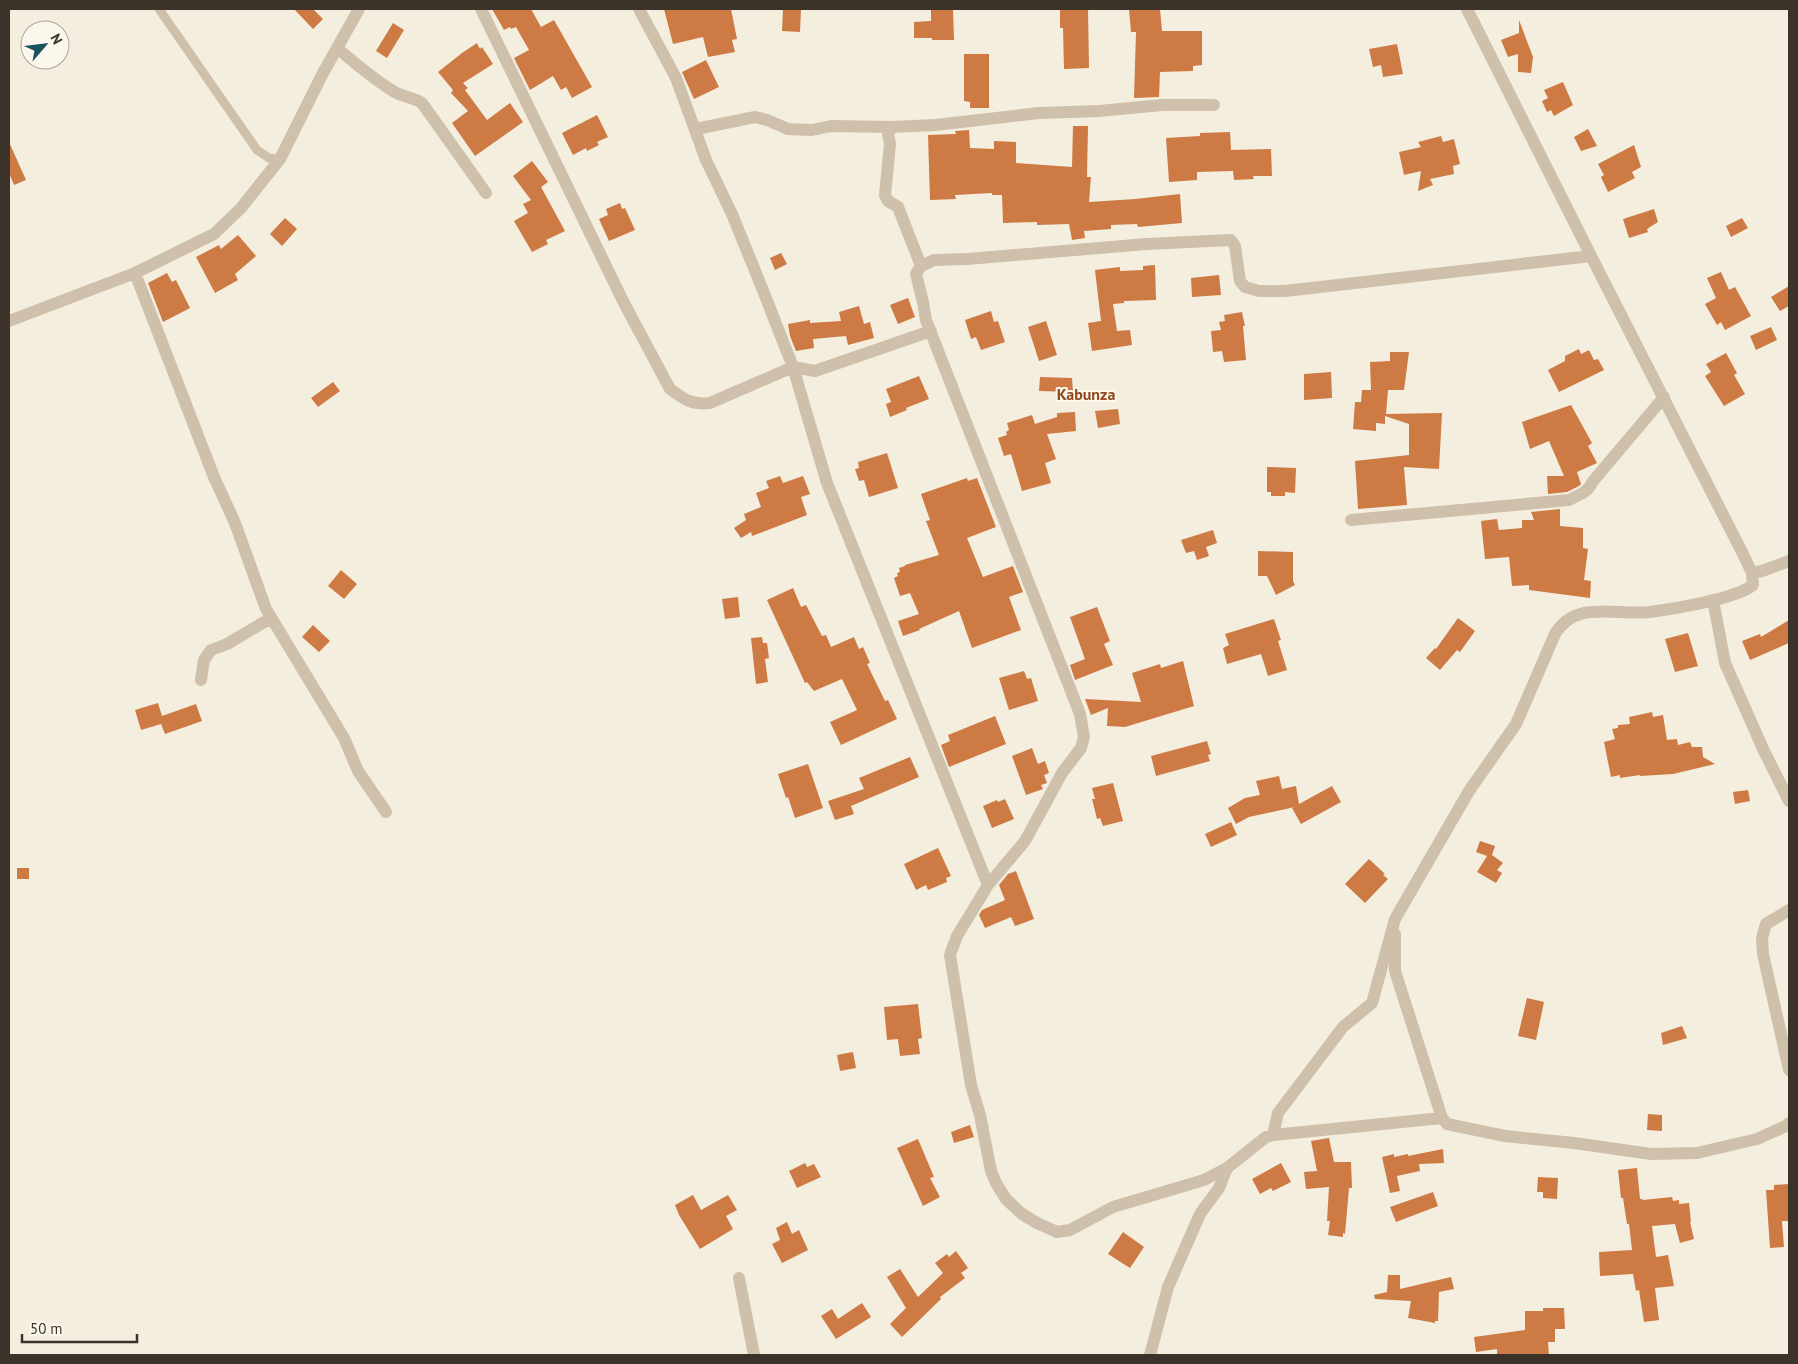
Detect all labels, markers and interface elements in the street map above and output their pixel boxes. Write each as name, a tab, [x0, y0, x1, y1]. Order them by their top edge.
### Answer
north arrow	[20, 20, 70, 70]
text: N	[46, 31, 67, 47]
district label: Kabunza	[1057, 384, 1115, 404]
scale bar	[22, 1312, 138, 1344]
text: 50 m	[30, 1319, 63, 1338]

